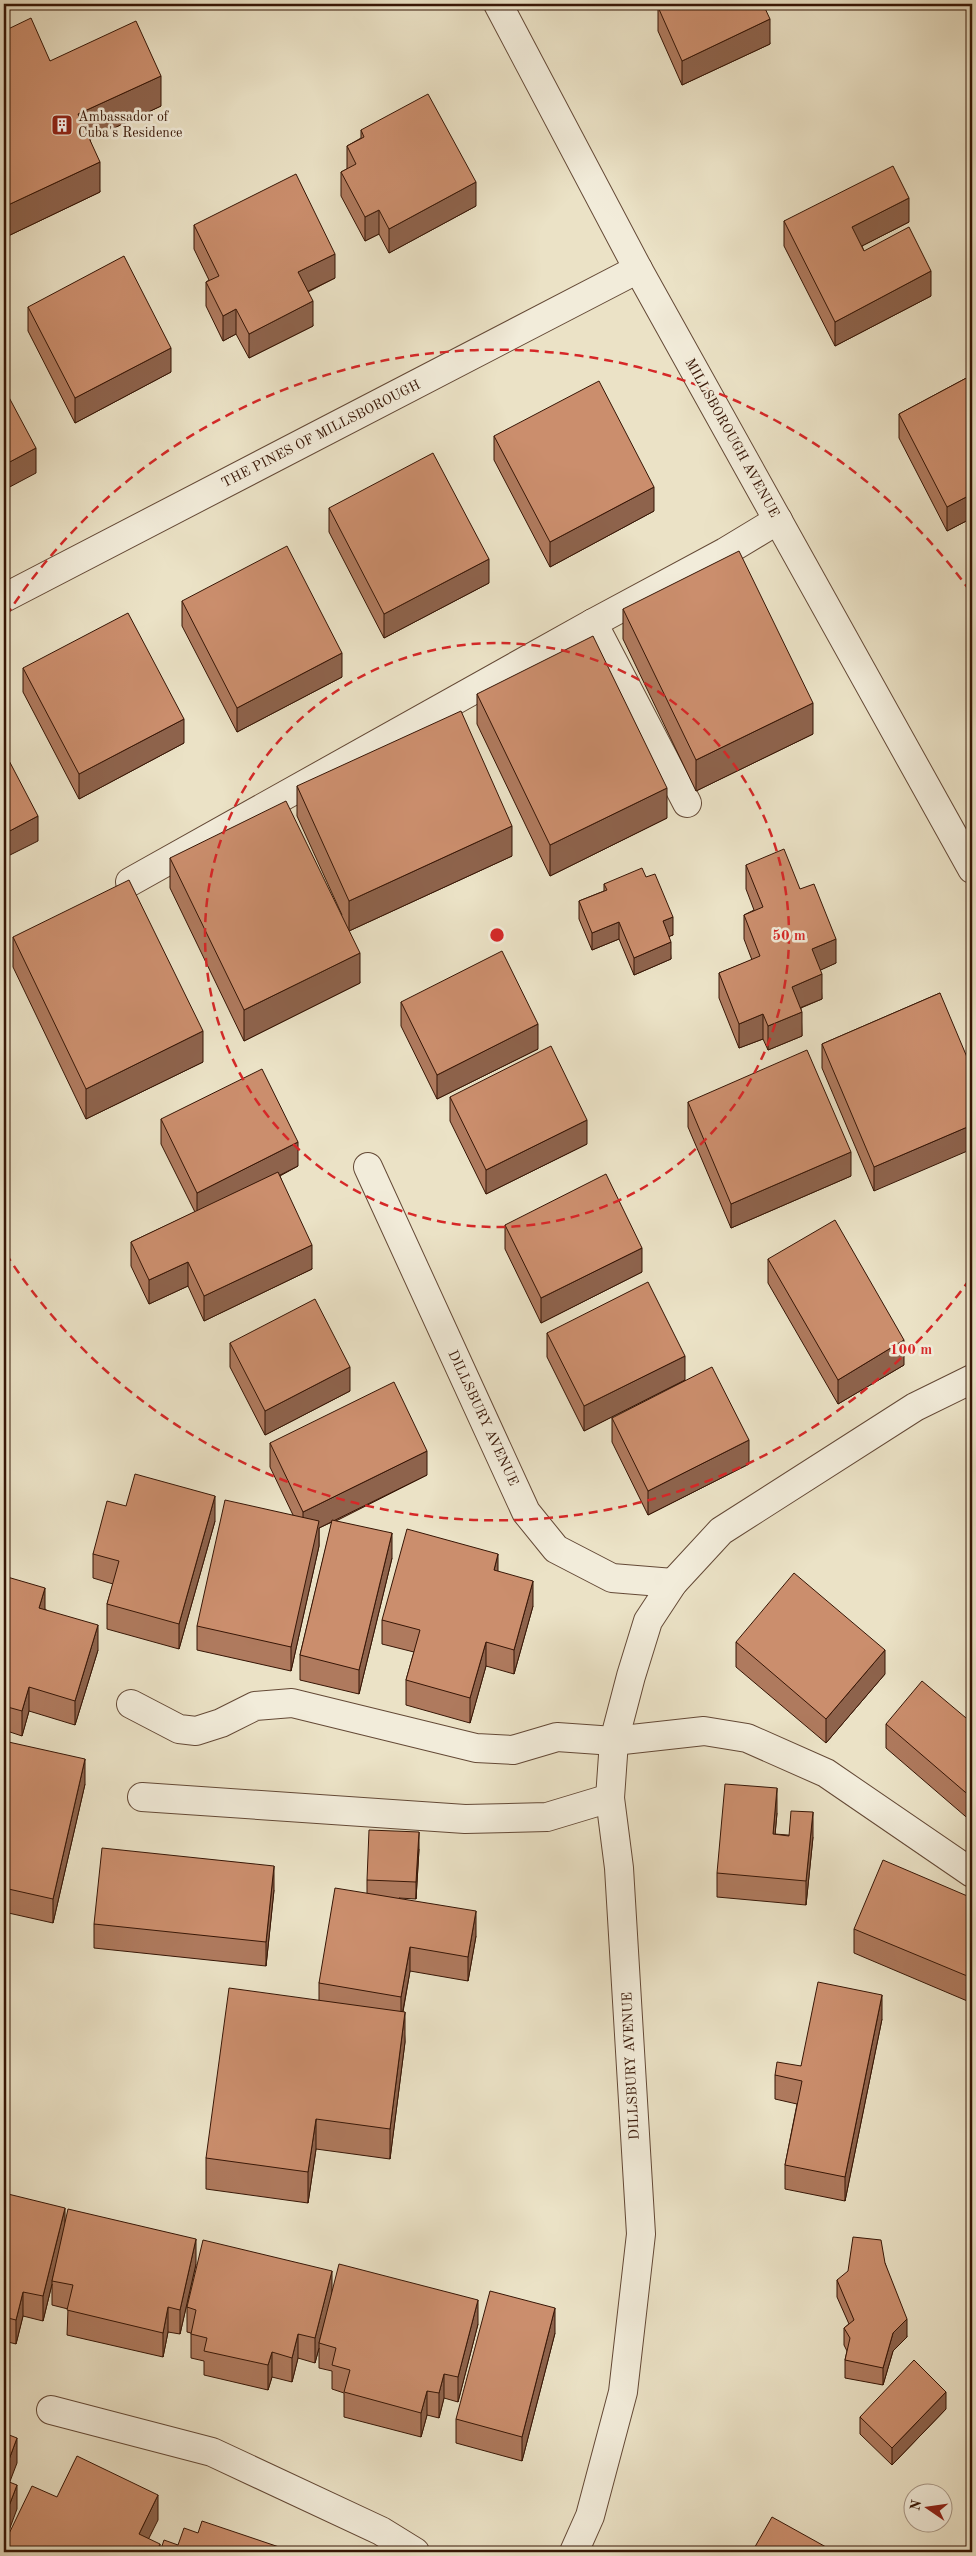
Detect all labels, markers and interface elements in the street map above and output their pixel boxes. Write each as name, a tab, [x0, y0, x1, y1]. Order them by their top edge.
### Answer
place label: Ambassador of Cuba's Residence	[78, 110, 182, 140]
building icon: Ambassador of Cuba's Residence	[50, 113, 74, 137]
street label: MILLSBOROUGH AVENUE	[682, 356, 782, 520]
street label: THE PINES OF MILLSBOROUGH	[219, 378, 423, 490]
centre of rings	[488, 926, 506, 944]
text: 50 m	[772, 929, 806, 944]
text: 100 m	[890, 1343, 932, 1358]
street label: DILLSBURY AVENUE	[445, 1348, 521, 1488]
street label: DILLSBURY AVENUE	[620, 1992, 642, 2140]
north arrow	[904, 2484, 954, 2534]
text: N	[908, 2498, 924, 2512]

